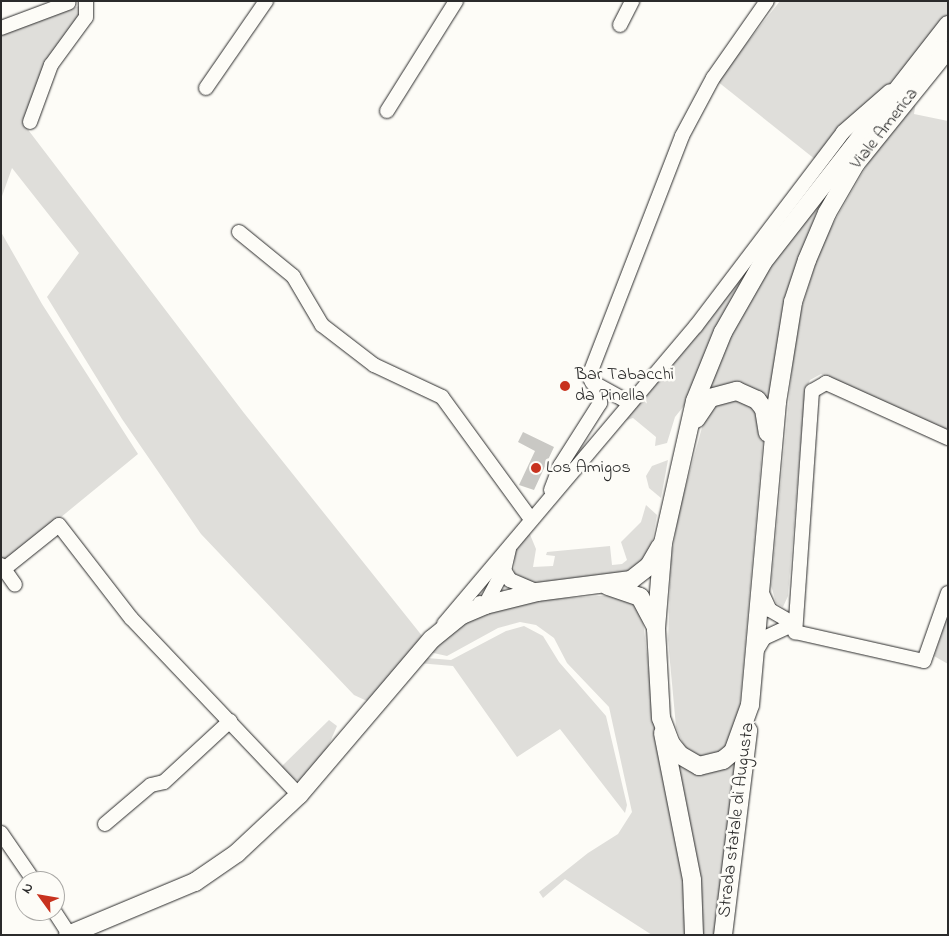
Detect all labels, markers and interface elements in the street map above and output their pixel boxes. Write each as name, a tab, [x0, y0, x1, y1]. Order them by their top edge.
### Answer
street label: Viale America	[846, 84, 924, 174]
place label: Bar Tabacchi da Pinella	[575, 365, 674, 408]
marker: Bar Tabacchi da Pinella	[559, 380, 571, 392]
place label: Los Amigos	[546, 457, 631, 479]
marker: Los Amigos	[530, 462, 542, 474]
street label: Strada statale di Augusta	[714, 721, 760, 919]
north arrow	[15, 871, 65, 921]
text: N	[16, 879, 39, 898]

